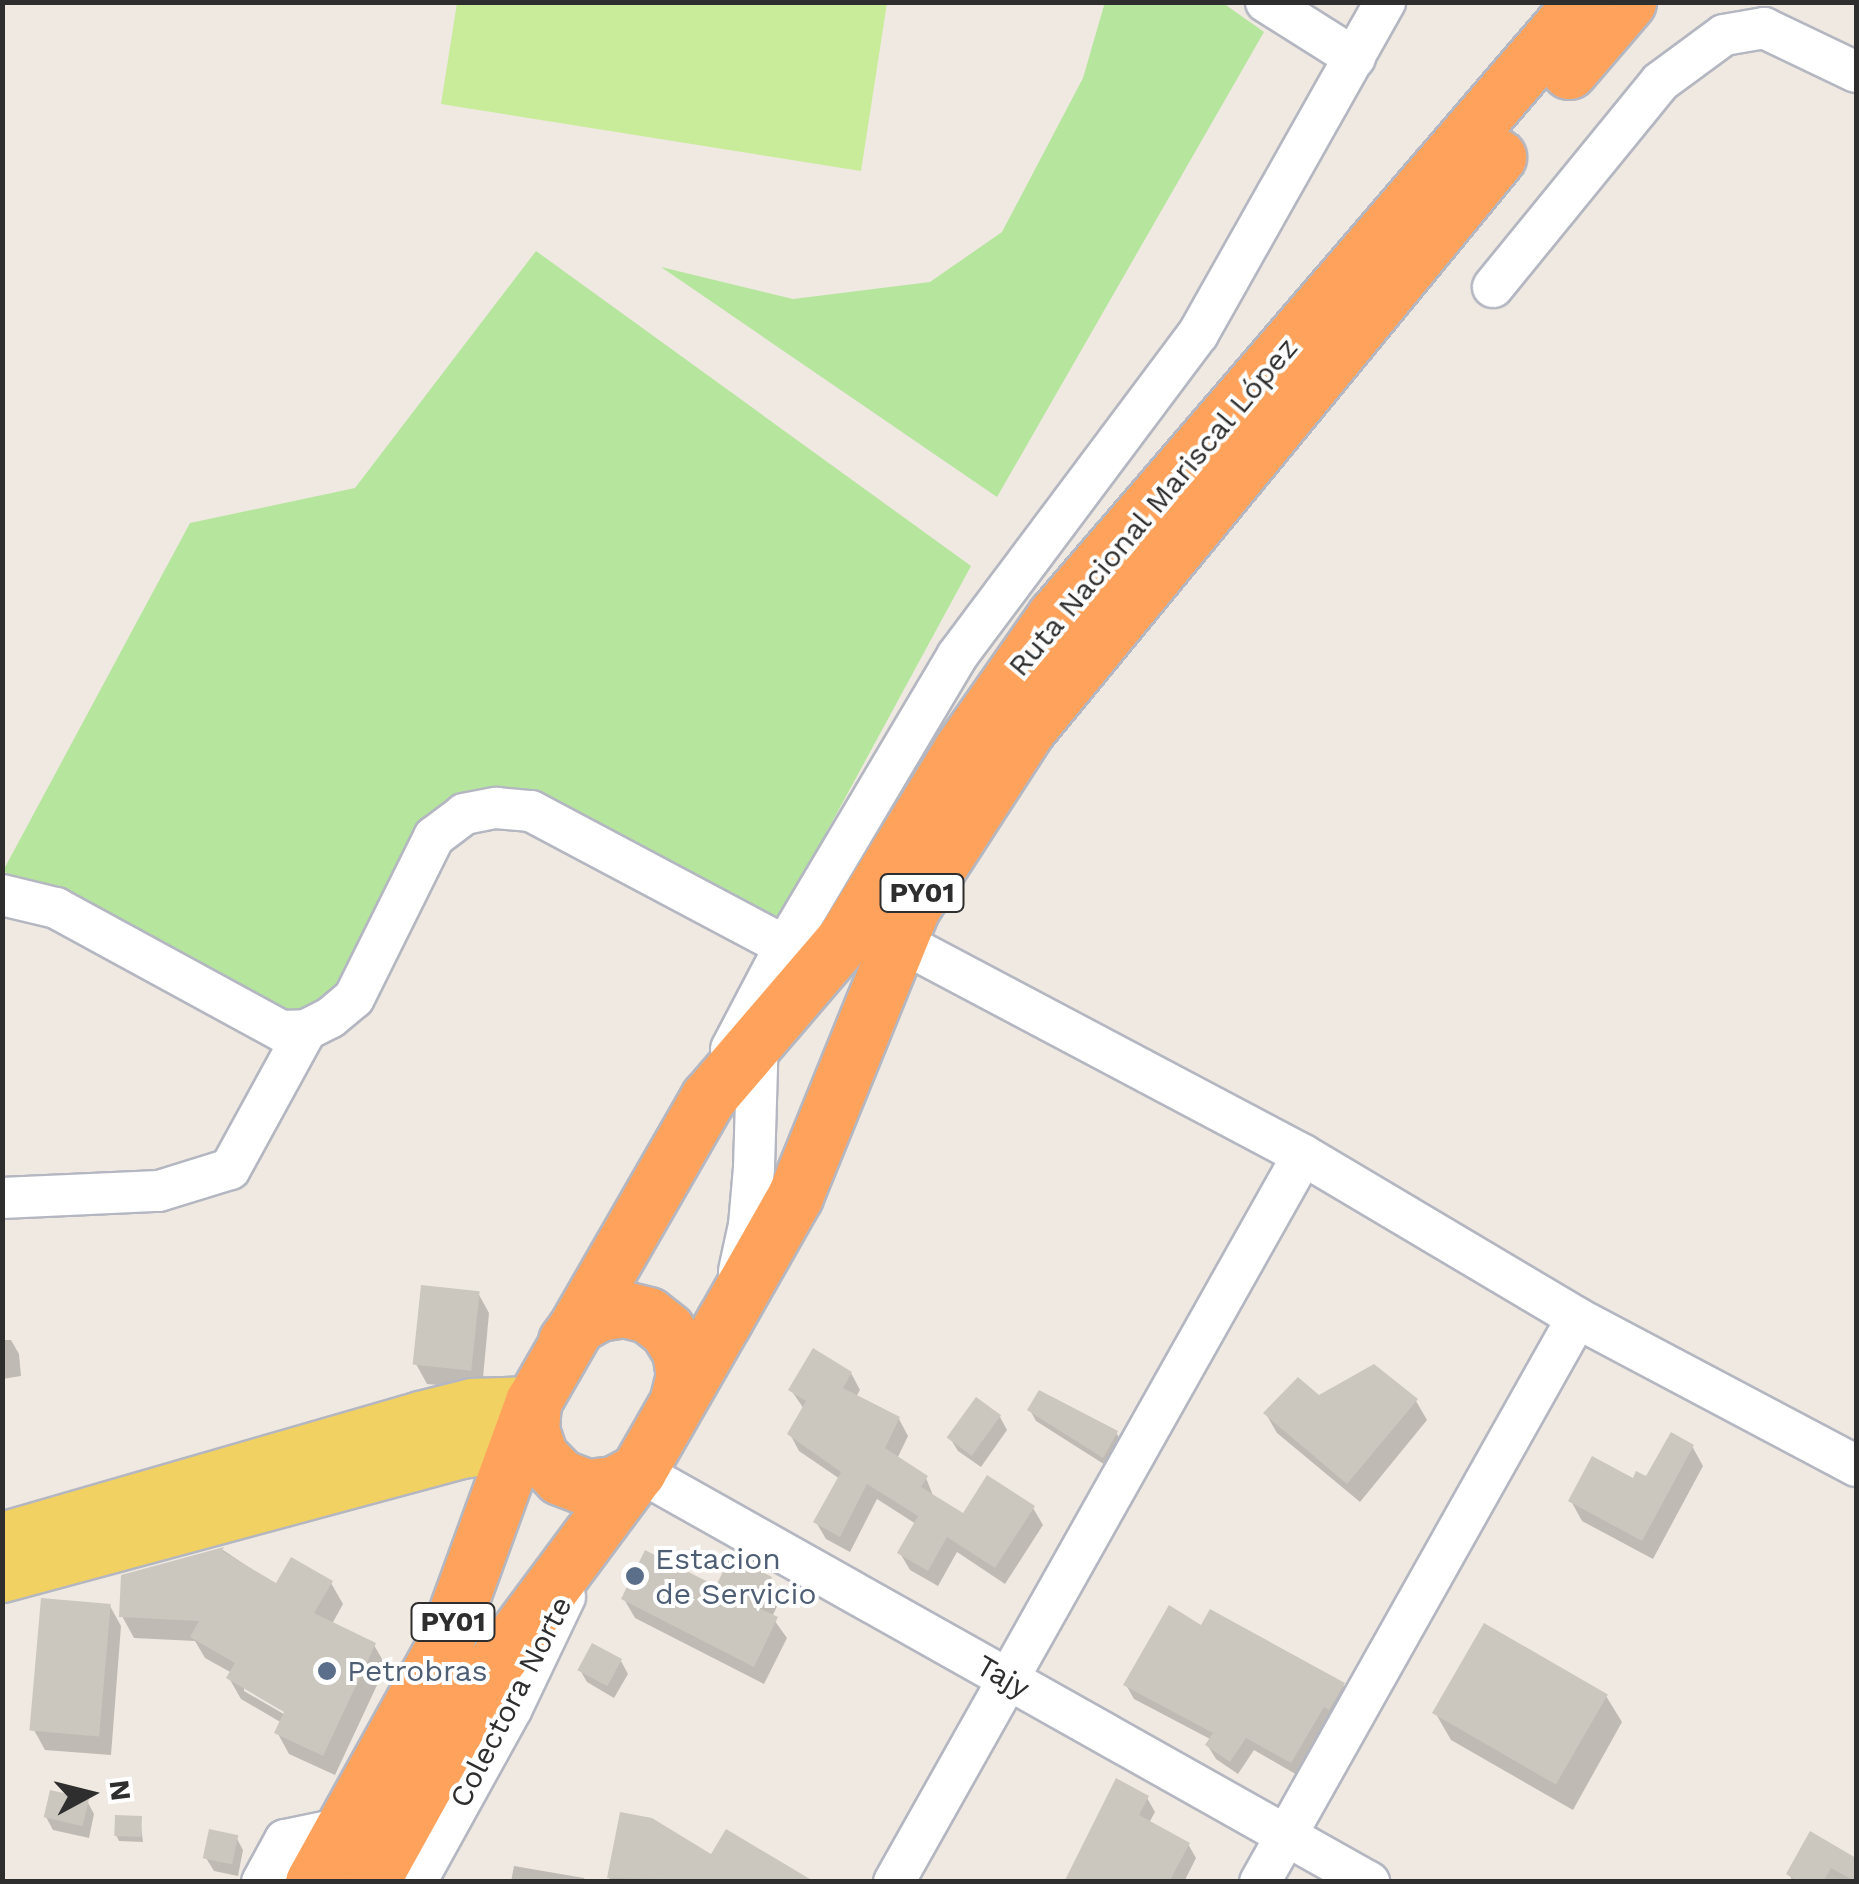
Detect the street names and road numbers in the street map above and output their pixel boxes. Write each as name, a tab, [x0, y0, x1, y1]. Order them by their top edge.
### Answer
street label: Ruta Nacional Mariscal López	[1000, 329, 1306, 685]
road number: PY01	[877, 870, 967, 916]
street label: Colectora Norte	[442, 1590, 580, 1814]
road number: PY01	[408, 1599, 498, 1645]
street label: Tajy	[970, 1648, 1036, 1706]

